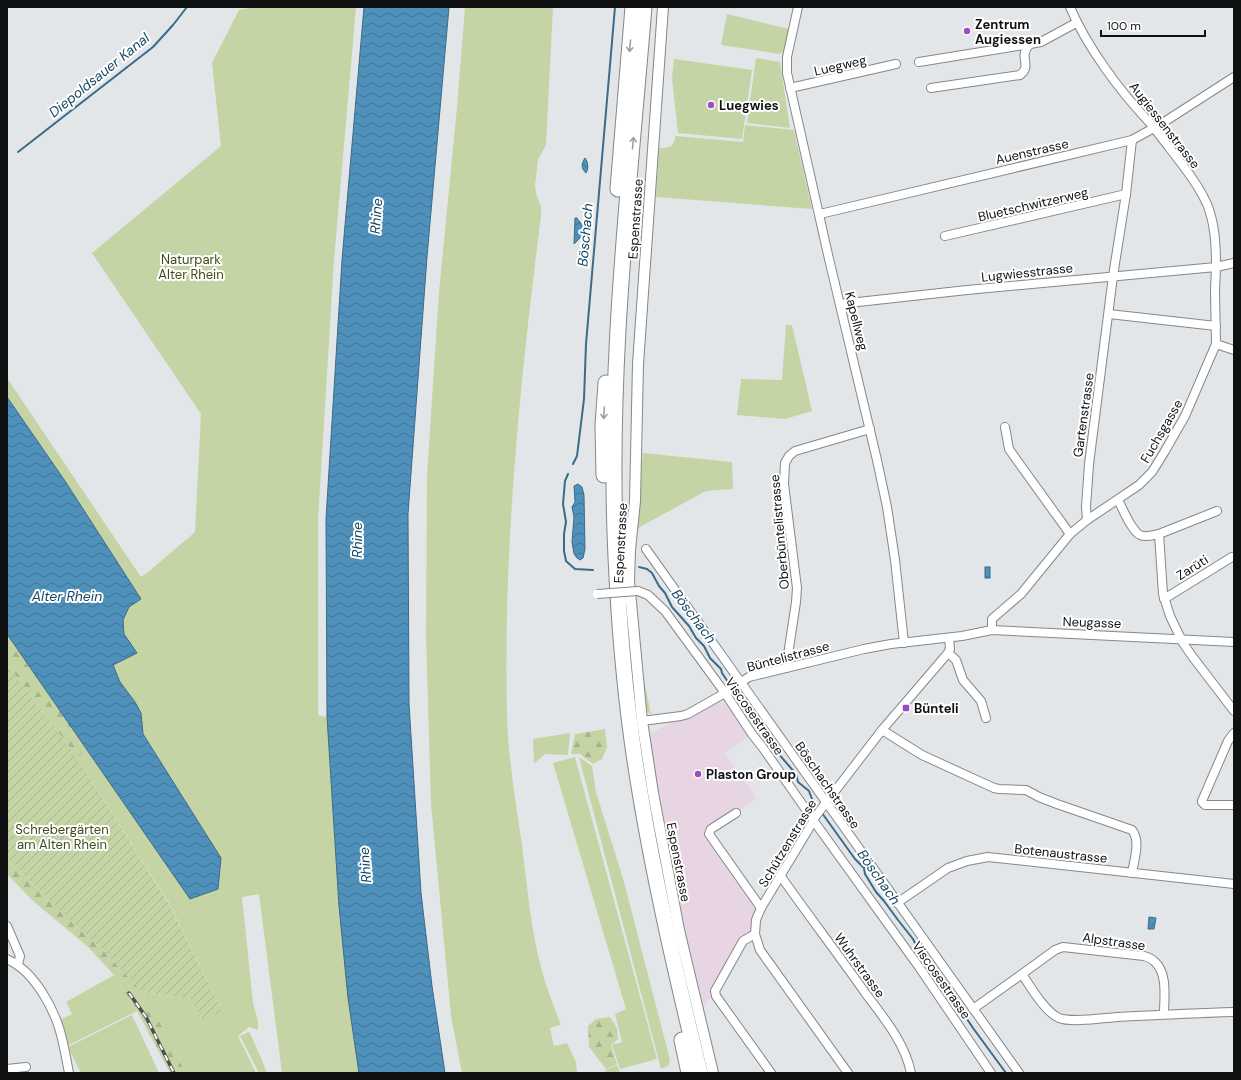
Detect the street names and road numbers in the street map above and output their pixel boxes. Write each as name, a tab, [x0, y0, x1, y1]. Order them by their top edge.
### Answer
street label: Luegweg	[812, 51, 868, 80]
street label: Augiessenstrasse	[1126, 79, 1204, 172]
street label: Auenstrasse	[994, 135, 1070, 168]
street label: Espenstrasse	[624, 178, 647, 260]
street label: Bluetschwitzerweg	[976, 184, 1090, 225]
street label: Lugwiesstrasse	[980, 259, 1074, 286]
street label: Kapellweg	[841, 290, 872, 352]
street label: Gartenstrasse	[1069, 372, 1098, 458]
street label: Fuchsgasse	[1136, 396, 1186, 466]
street label: Oberbüntelistrasse	[766, 474, 793, 590]
street label: Espenstrasse	[610, 502, 631, 584]
street label: Zarüti	[1173, 551, 1211, 584]
street label: Neugasse	[1062, 613, 1122, 632]
street label: Büntelistrasse	[745, 637, 831, 676]
street label: Viscosestrasse	[722, 674, 788, 758]
street label: Böschachstrasse	[791, 738, 864, 832]
street label: Schützenstrasse	[755, 796, 820, 890]
street label: Espenstrasse	[662, 821, 695, 903]
street label: Botenaustrasse	[1014, 840, 1108, 867]
street label: Alpstrasse	[1081, 929, 1146, 954]
street label: Wuhrstrasse	[830, 930, 889, 1001]
street label: Viscosestrasse	[909, 938, 975, 1022]

